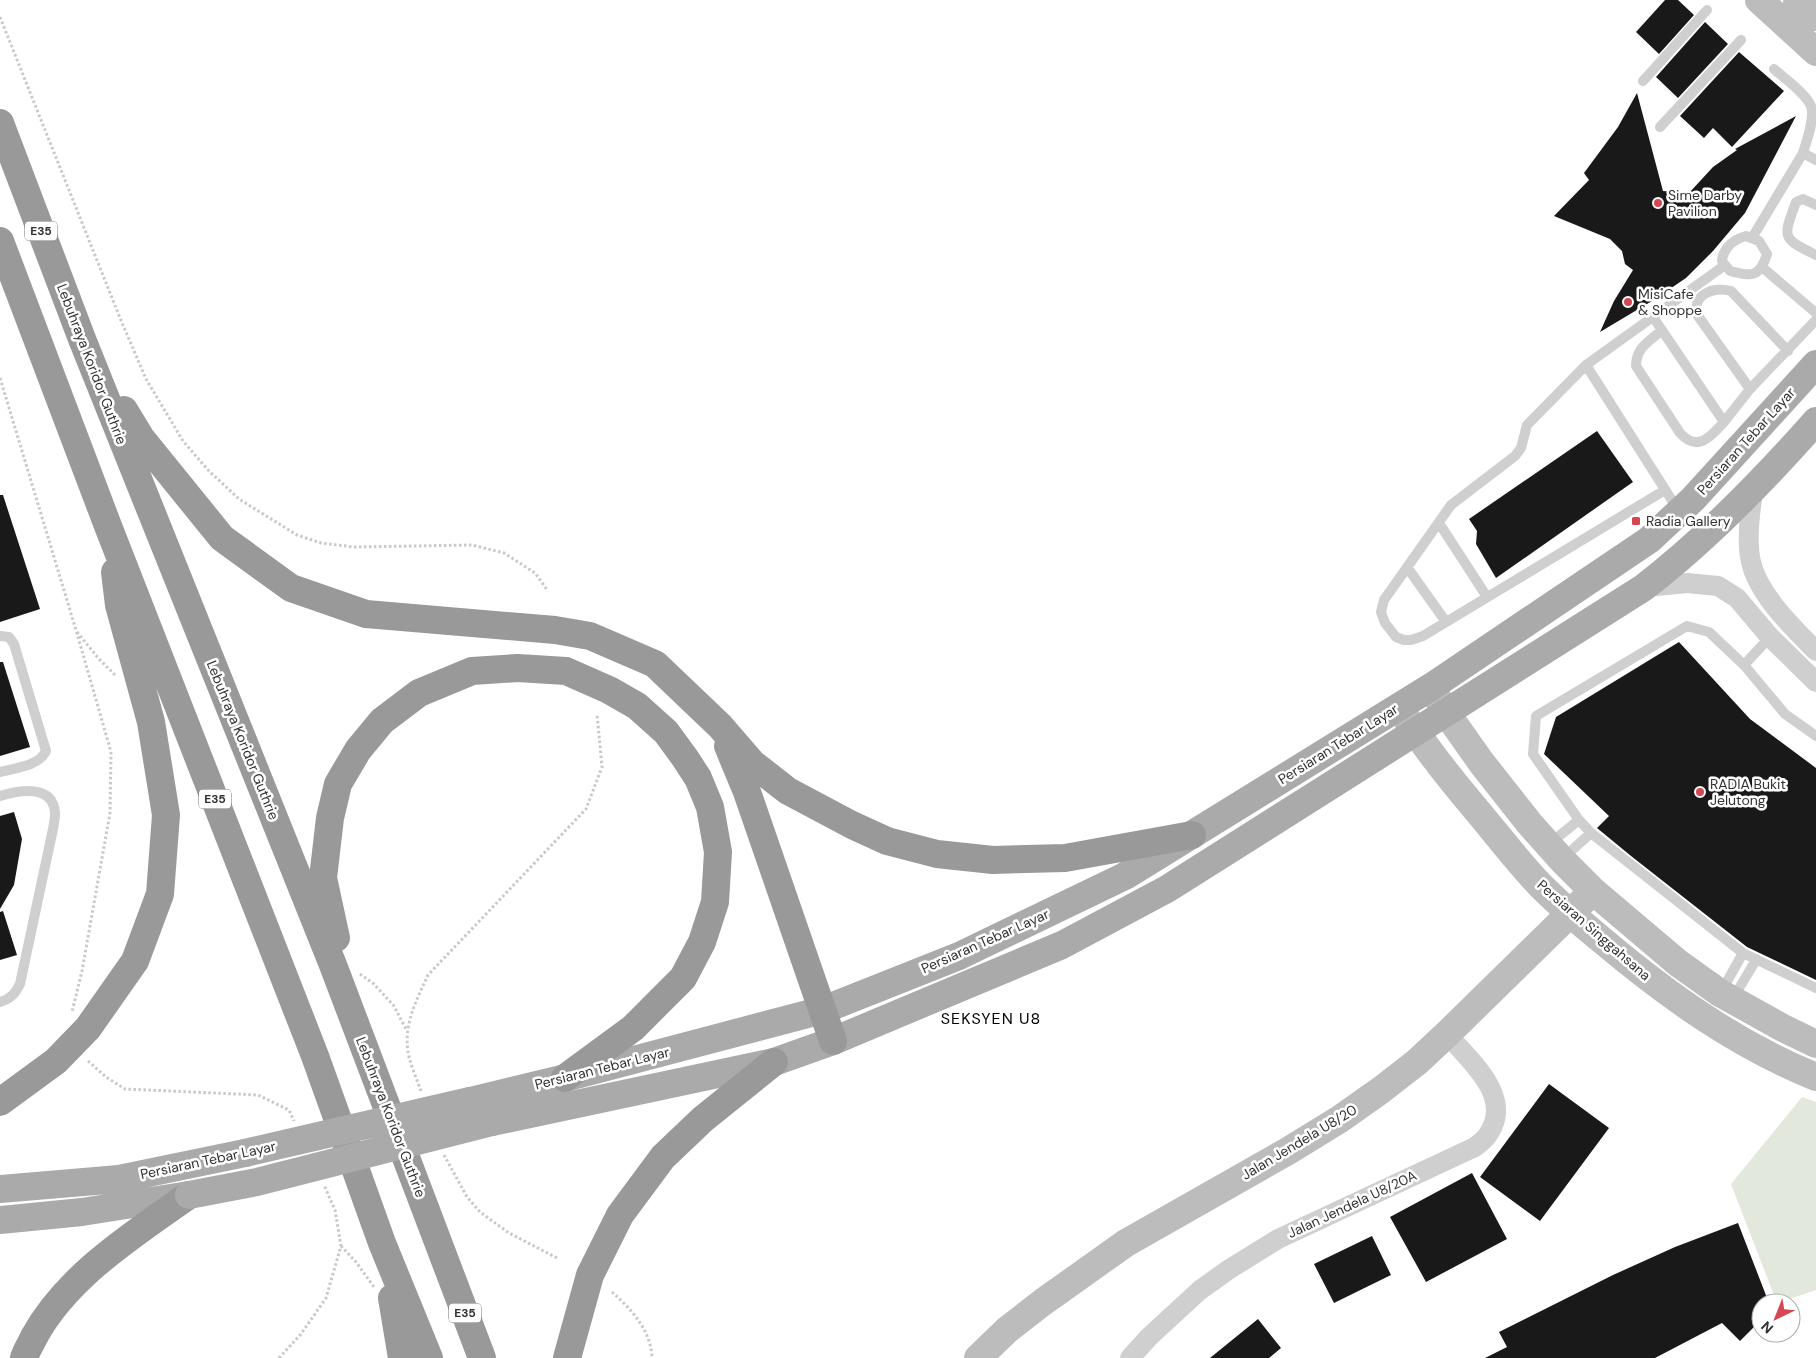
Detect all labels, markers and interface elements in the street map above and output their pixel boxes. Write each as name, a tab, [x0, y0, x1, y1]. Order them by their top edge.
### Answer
place label: Sime Darby Pavilion	[1668, 186, 1742, 220]
marker: Sime Darby Pavilion	[1652, 197, 1664, 209]
road number: E35	[25, 222, 57, 240]
street label: Lebuhraya Koridor Guthrie	[53, 281, 131, 447]
place label: MisiCafe & Shoppe	[1638, 285, 1702, 319]
marker: MisiCafe & Shoppe	[1622, 296, 1634, 308]
street label: Persiaran Tebar Layar	[1693, 384, 1799, 498]
place label: Radia Gallery	[1646, 512, 1731, 530]
marker: Radia Gallery	[1630, 515, 1642, 527]
street label: Lebuhraya Koridor Guthrie	[203, 658, 283, 822]
street label: Persiaran Tebar Layar	[1275, 700, 1401, 788]
place label: RADIA Bukit Jelutong	[1710, 775, 1786, 809]
marker: RADIA Bukit Jelutong	[1694, 786, 1706, 798]
road number: E35	[199, 790, 231, 809]
street label: Persiaran Singgahsana	[1534, 876, 1654, 984]
street label: Persiaran Tebar Layar	[918, 905, 1052, 977]
district label: SEKSYEN U8	[941, 1008, 1041, 1029]
street label: Lebuhraya Koridor Guthrie	[352, 1034, 430, 1200]
street label: Persiaran Tebar Layar	[533, 1043, 671, 1093]
street label: Jalan Jendela U8/20	[1238, 1100, 1360, 1184]
street label: Persiaran Tebar Layar	[139, 1137, 277, 1183]
street label: Jalan Jendela U8/20A	[1285, 1166, 1419, 1242]
north arrow	[1751, 1293, 1801, 1343]
road number: E35	[449, 1304, 481, 1322]
text: N	[1757, 1317, 1777, 1338]

